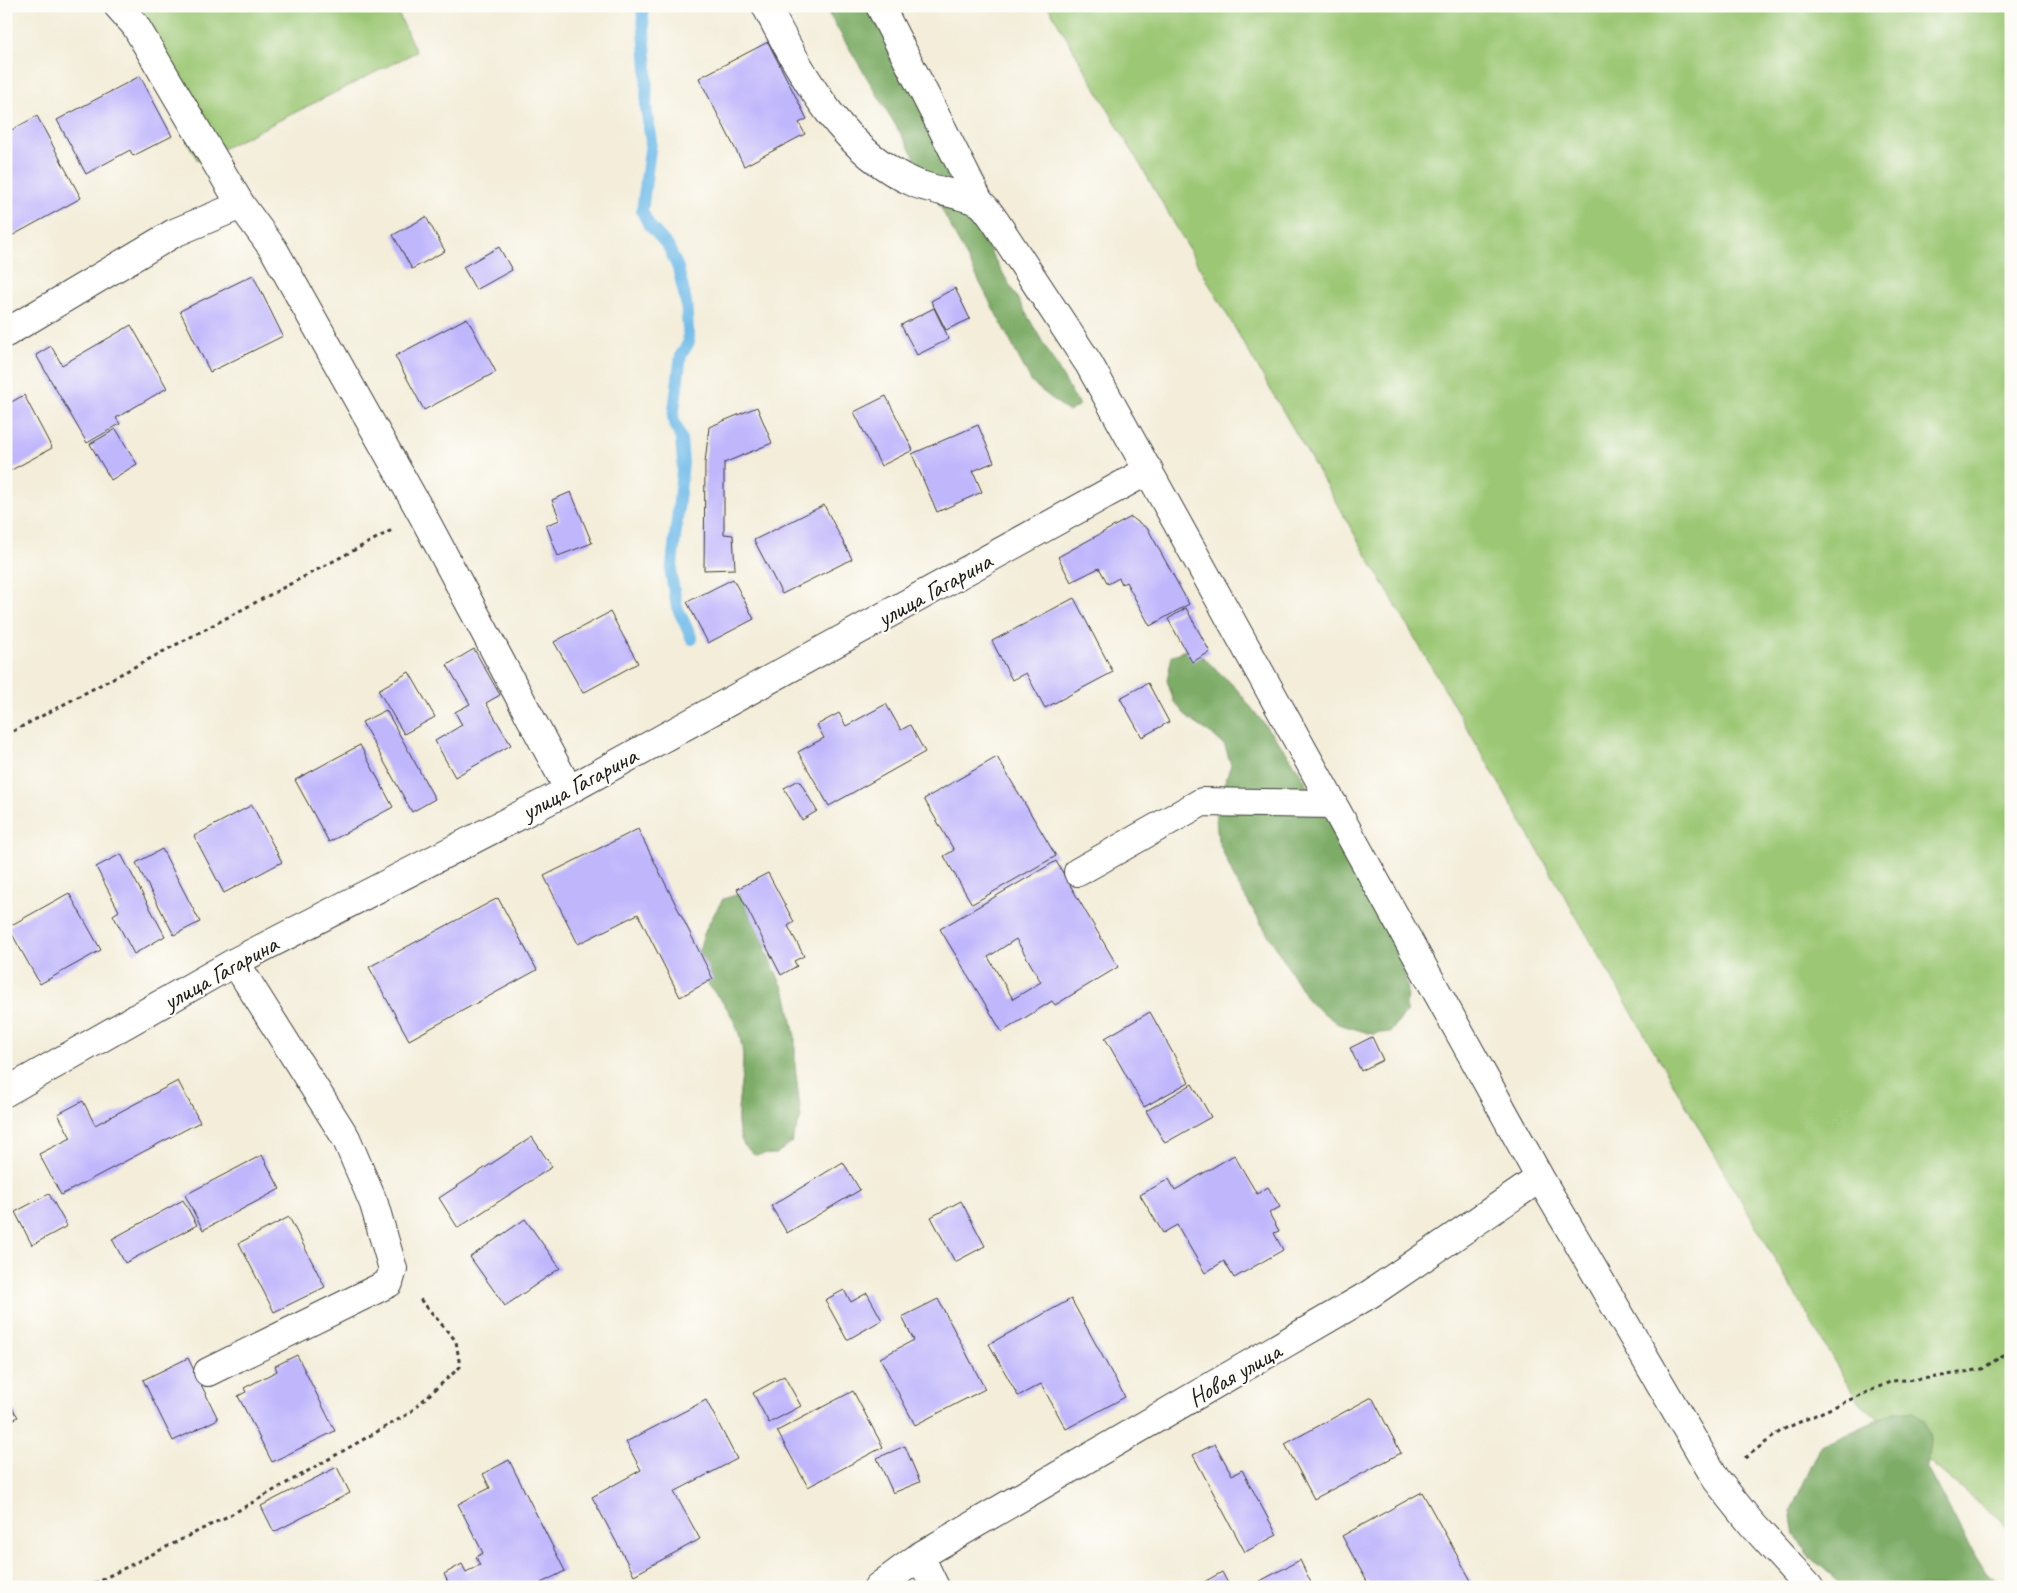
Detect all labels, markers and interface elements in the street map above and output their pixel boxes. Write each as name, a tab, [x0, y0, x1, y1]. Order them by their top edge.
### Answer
street label: улица Гагарина	[870, 544, 999, 636]
street label: улица Гагарина	[514, 739, 645, 829]
street label: улица Гагарина	[156, 927, 285, 1019]
street label: Новая улица	[1182, 1334, 1289, 1414]

